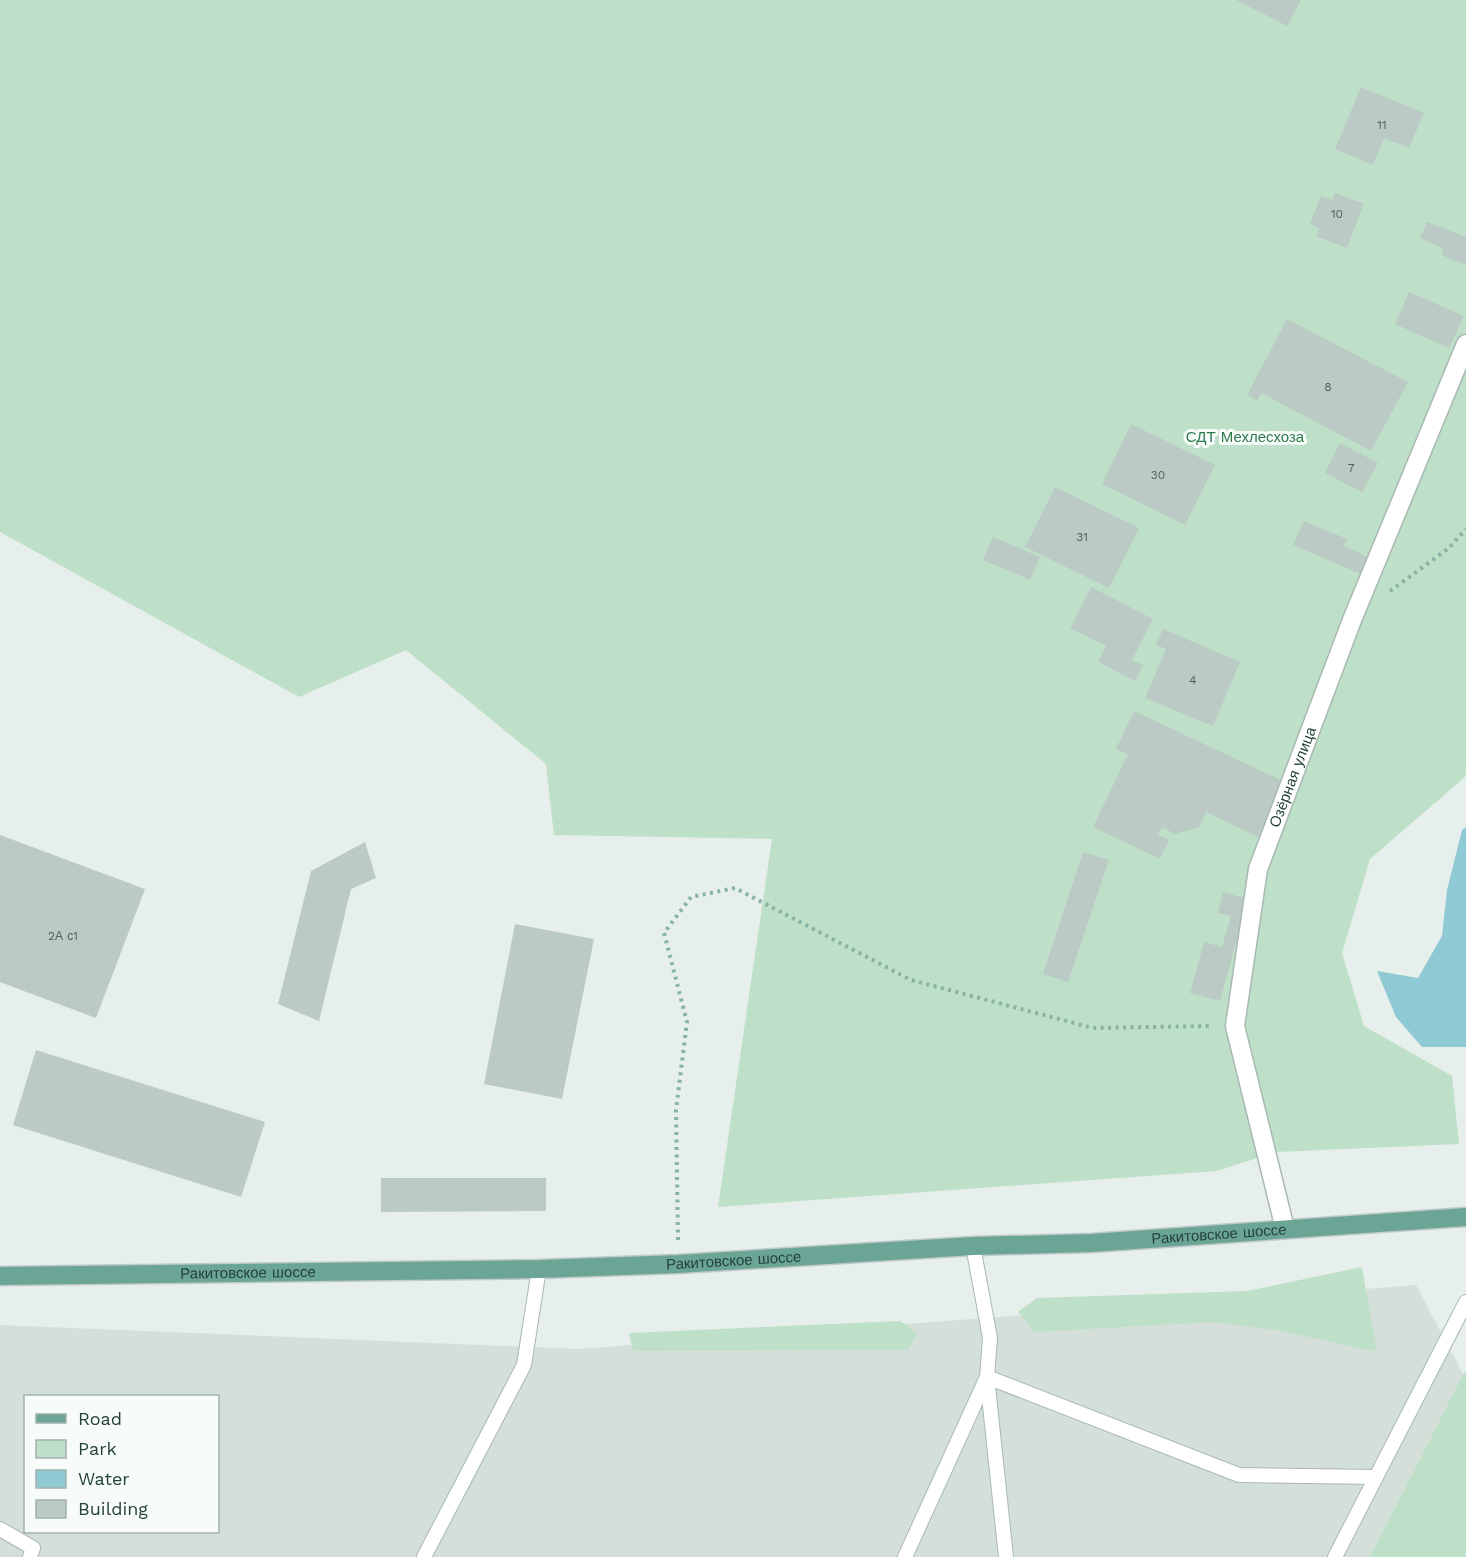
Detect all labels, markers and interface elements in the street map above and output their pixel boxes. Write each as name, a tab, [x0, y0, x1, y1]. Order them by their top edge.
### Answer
house number: 11	[1377, 118, 1387, 132]
house number: 10	[1331, 207, 1343, 221]
house number: 8	[1324, 380, 1332, 394]
park label: СДТ Мехлесхоза	[1186, 428, 1305, 446]
house number: 7	[1348, 461, 1355, 475]
house number: 30	[1151, 468, 1165, 482]
house number: 31	[1076, 530, 1088, 544]
house number: 4	[1189, 673, 1197, 687]
street label: Озёрная улица	[1265, 724, 1320, 830]
house number: 2А с1	[48, 929, 78, 943]
street label: Ракитовское шоссе	[1151, 1220, 1287, 1248]
street label: Ракитовское шоссе	[666, 1247, 802, 1273]
street label: Ракитовское шоссе	[180, 1263, 316, 1283]
legend	[24, 1395, 219, 1533]
text: Road	[78, 1408, 122, 1429]
text: Park	[78, 1438, 117, 1459]
text: Water	[78, 1468, 130, 1489]
text: Building	[78, 1498, 148, 1519]

